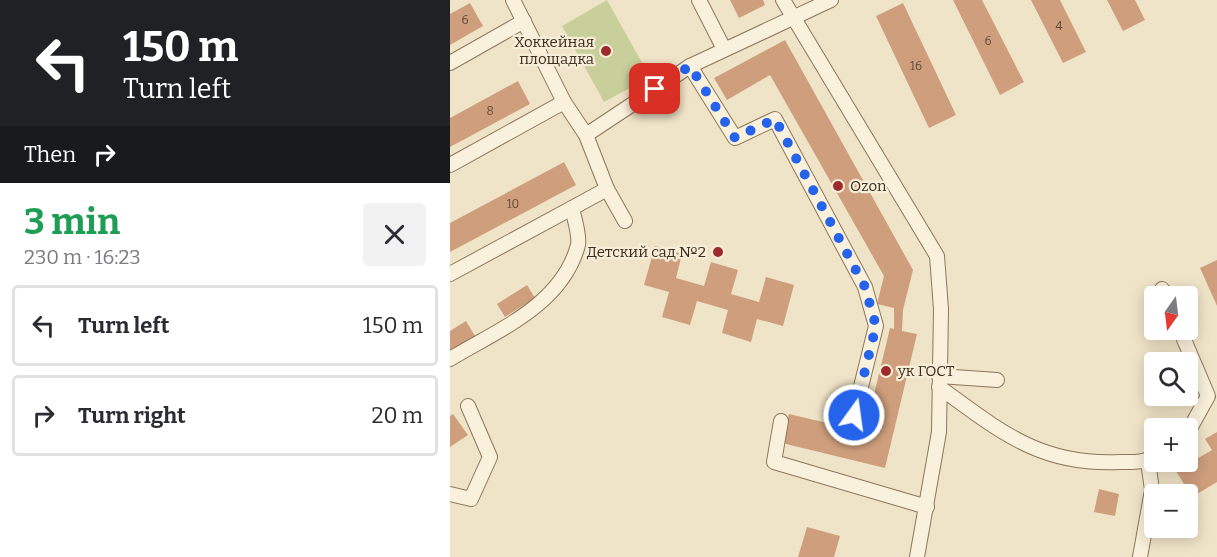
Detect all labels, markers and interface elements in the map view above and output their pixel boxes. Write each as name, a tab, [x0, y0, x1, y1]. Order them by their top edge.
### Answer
house number: 6	[461, 13, 469, 27]
house number: 4	[1055, 19, 1063, 33]
text: 150 m	[123, 22, 238, 72]
icon: left	[24, 24, 102, 102]
place label: Хоккейная площадка	[514, 33, 594, 68]
house number: 6	[984, 34, 992, 48]
marker: Хоккейная площадка	[599, 44, 613, 58]
house number: 16	[910, 59, 922, 73]
pin	[629, 63, 680, 114]
icon: arrive	[638, 72, 671, 105]
text: Turn left	[123, 73, 231, 105]
house number: 8	[486, 104, 494, 118]
icon: right	[88, 138, 121, 171]
text: Then	[24, 141, 76, 168]
place label: Ozon	[850, 177, 887, 195]
marker: Ozon	[831, 179, 845, 193]
house number: 10	[507, 197, 519, 211]
text: 3 min	[24, 200, 120, 244]
button: close	[363, 203, 426, 266]
place label: Детский сад №2	[587, 243, 706, 261]
text: 230 m · 16:23	[24, 245, 141, 269]
marker: Детский сад №2	[711, 245, 725, 259]
north arrow	[1144, 286, 1198, 340]
map controls	[1144, 286, 1198, 538]
icon: left	[27, 309, 60, 342]
text: Turn left	[78, 312, 170, 339]
text: 150 m	[363, 312, 423, 339]
button: search	[1144, 352, 1198, 406]
place label: ук ГОСТ	[897, 362, 955, 380]
marker: ук ГОСТ	[879, 364, 893, 378]
position arrow	[822, 383, 886, 447]
icon: right	[27, 399, 60, 432]
text: Turn right	[78, 402, 186, 429]
text: 20 m	[372, 402, 423, 429]
button: +	[1144, 418, 1198, 472]
button: −	[1144, 484, 1198, 538]

